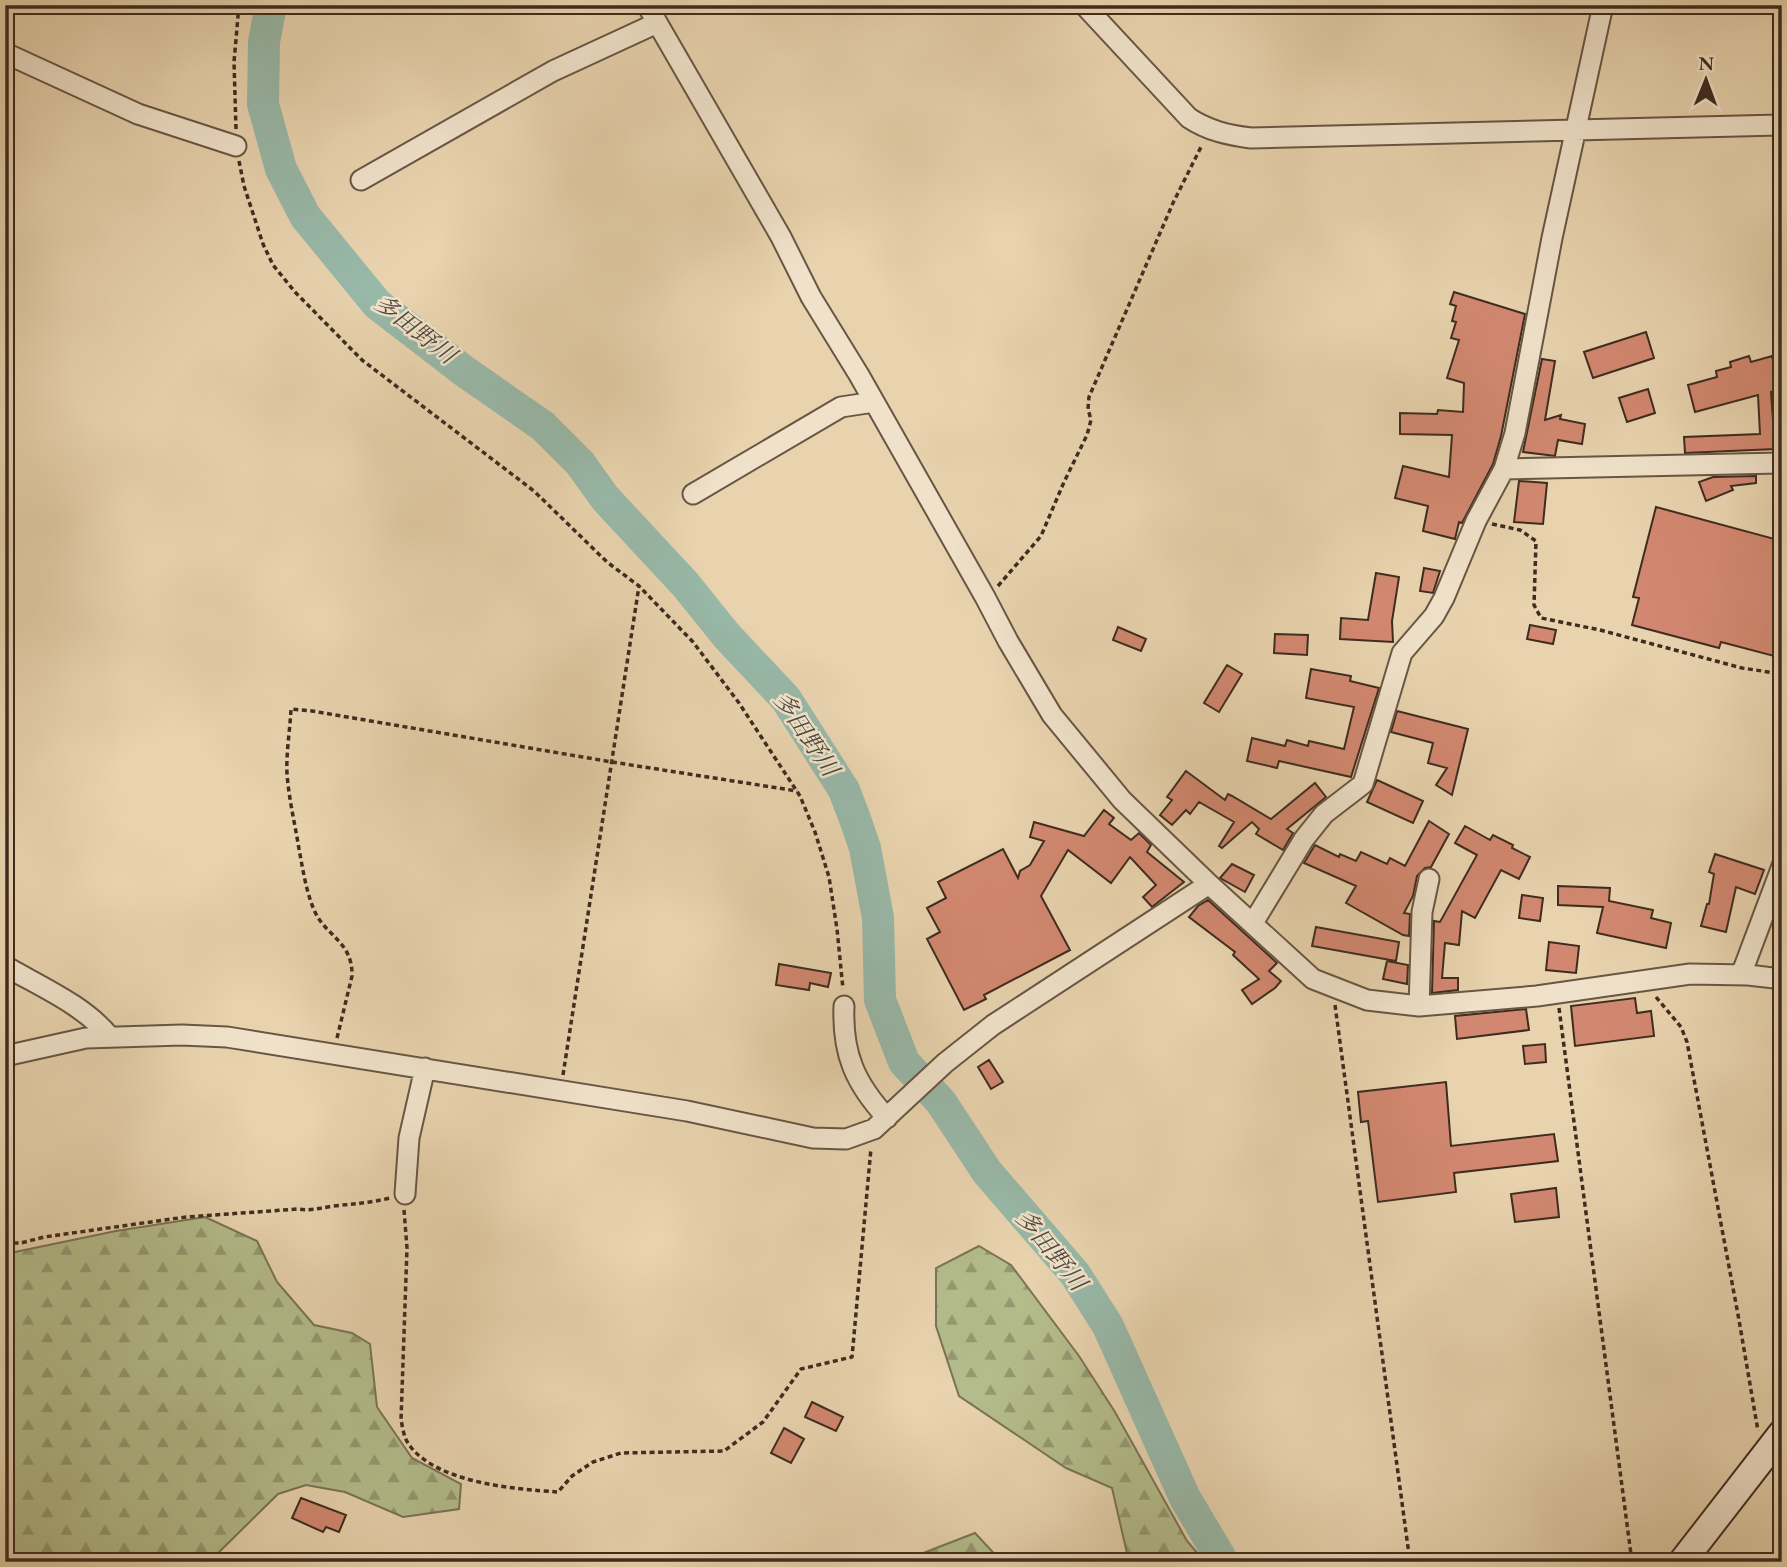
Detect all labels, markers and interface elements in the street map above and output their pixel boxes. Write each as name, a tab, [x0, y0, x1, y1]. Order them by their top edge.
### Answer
north arrow	[1672, 46, 1742, 116]
text: N	[1698, 51, 1715, 76]
water label: 多田野川	[368, 287, 465, 372]
water label: 多田野川	[767, 685, 848, 785]
water label: 多田野川	[1009, 1203, 1096, 1299]

